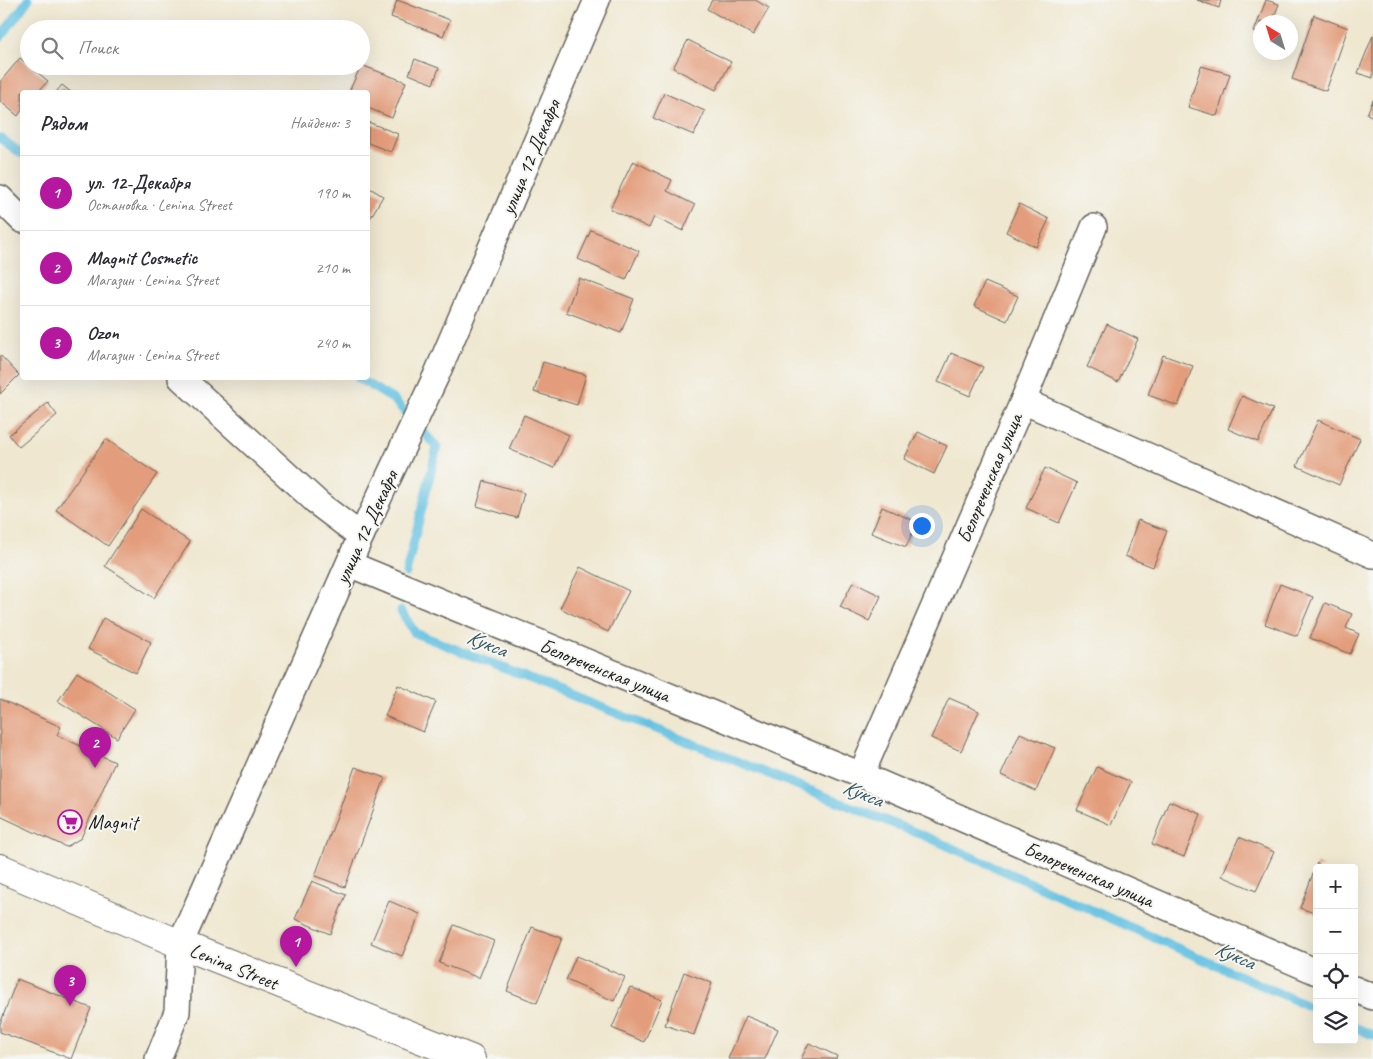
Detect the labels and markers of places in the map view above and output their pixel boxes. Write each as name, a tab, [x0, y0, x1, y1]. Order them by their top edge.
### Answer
pin: 2	[79, 727, 111, 768]
supermarket icon: Magnit	[57, 809, 83, 835]
place label: Magnit	[88, 810, 141, 835]
pin: 1	[280, 926, 312, 967]
pin: 3	[54, 965, 86, 1006]

